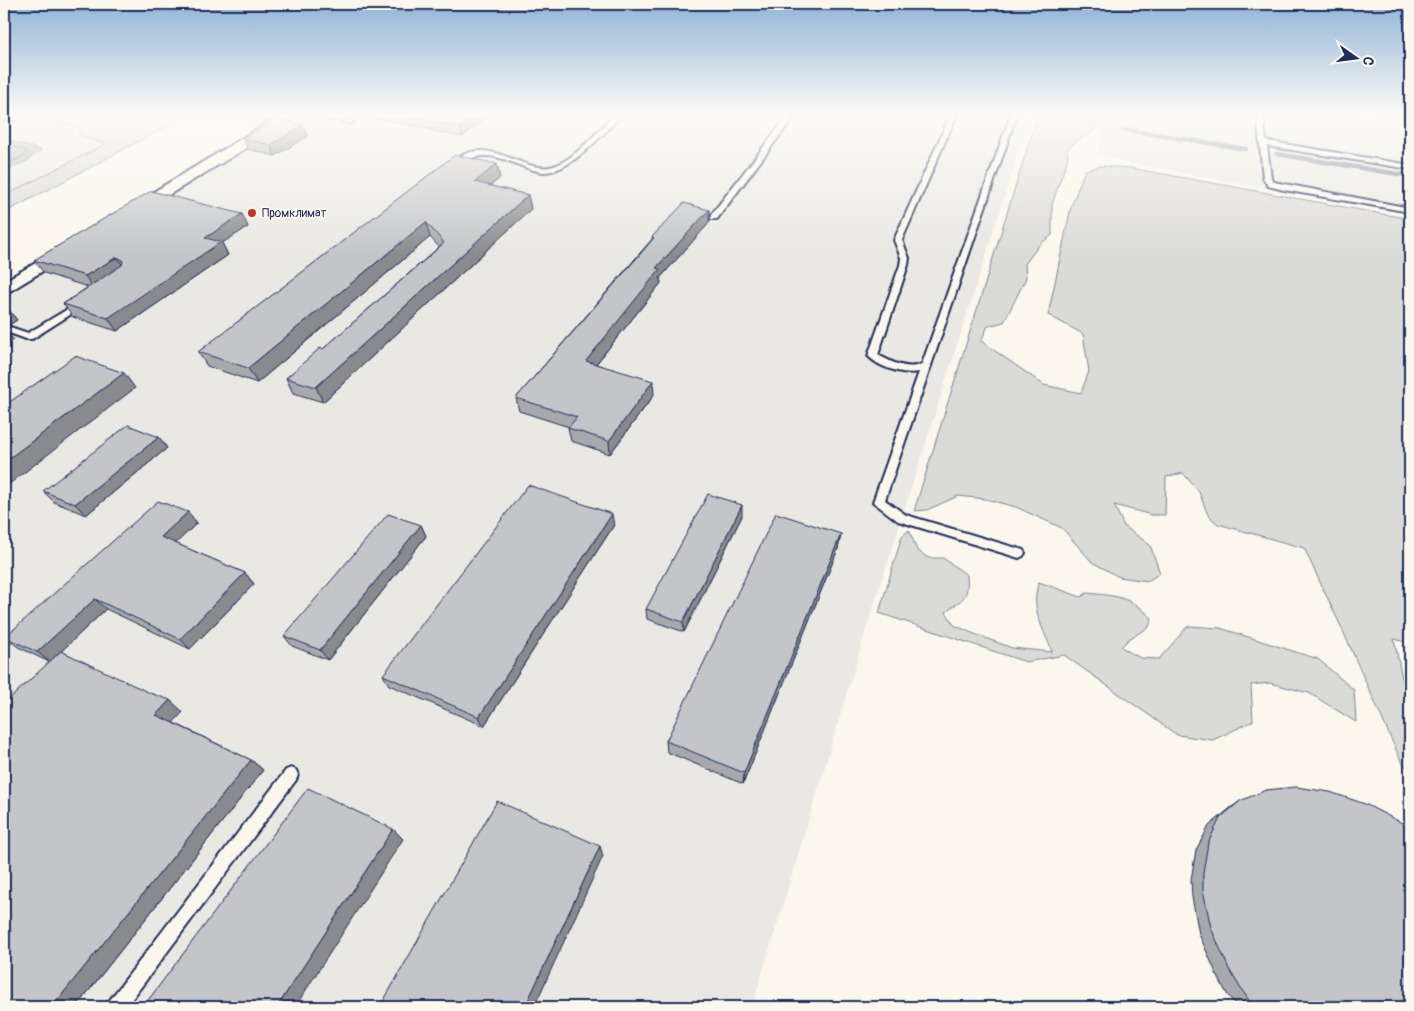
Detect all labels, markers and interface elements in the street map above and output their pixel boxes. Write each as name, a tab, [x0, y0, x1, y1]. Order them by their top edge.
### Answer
north arrow	[1332, 32, 1382, 82]
text: С	[1359, 55, 1377, 68]
place label: Промклимат	[262, 206, 327, 221]
marker: Промклимат	[246, 207, 258, 219]

